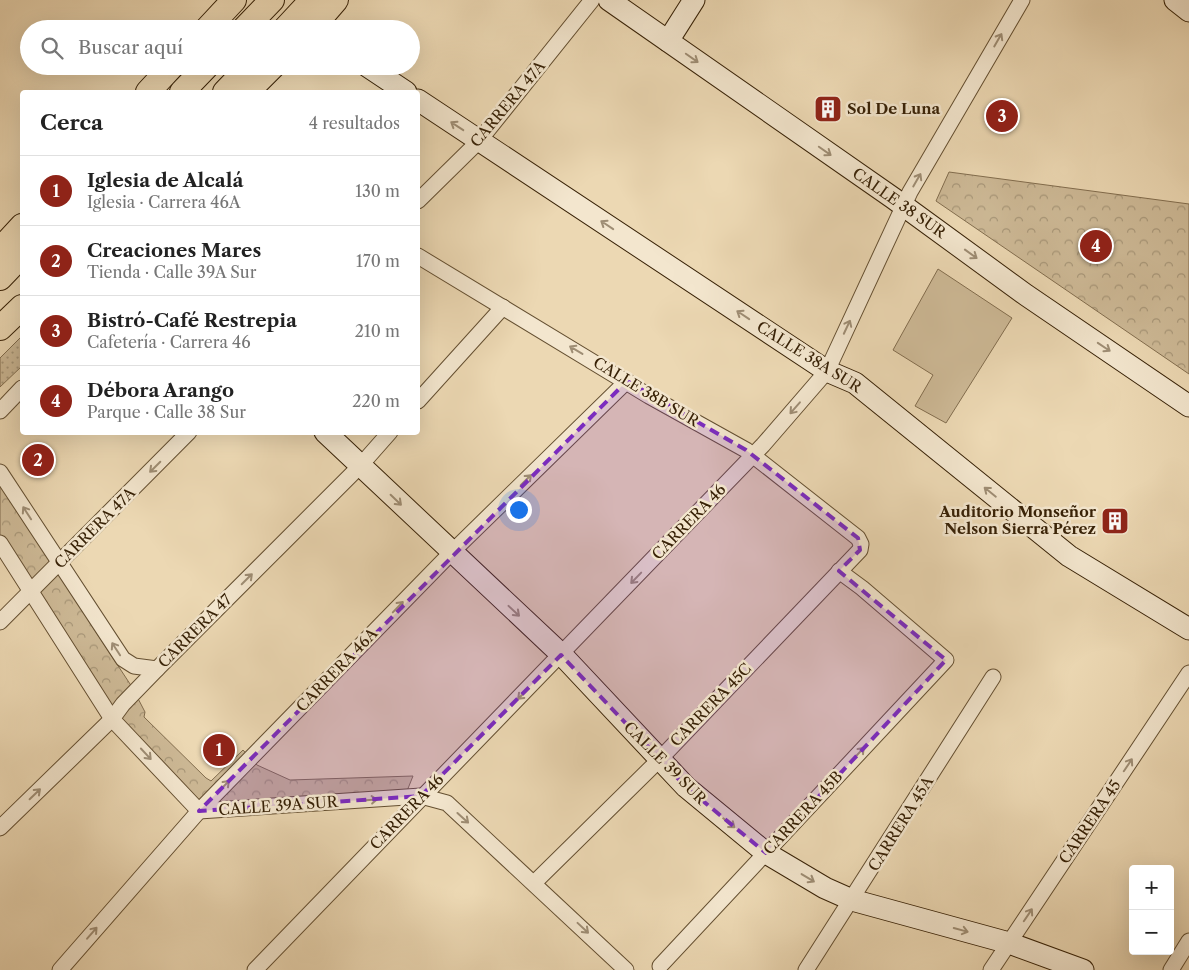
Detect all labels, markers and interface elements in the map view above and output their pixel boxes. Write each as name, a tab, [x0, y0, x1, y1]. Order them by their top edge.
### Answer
search box	[20, 20, 420, 75]
one-way arrow	[994, 33, 1004, 47]
icon: search	[38, 34, 66, 62]
text: Buscar aquí	[78, 36, 183, 59]
one-way arrow	[685, 53, 699, 63]
street label: CARRERA 47A	[466, 56, 550, 151]
building icon: Sol De Luna	[813, 94, 843, 124]
pin: 3	[986, 97, 1018, 135]
place label: Sol De Luna	[847, 99, 941, 118]
text: Cerca	[40, 110, 103, 135]
text: 4 resultados	[309, 113, 400, 133]
one-way arrow	[450, 121, 464, 131]
one-way arrow	[818, 146, 832, 156]
street label: CALLE 38 SUR	[849, 163, 950, 242]
text: Iglesia de Alcalá	[87, 169, 244, 192]
one-way arrow	[912, 174, 922, 188]
text: 1	[52, 181, 60, 201]
text: 130 m	[355, 181, 400, 201]
text: Iglesia · Carrera 46A	[87, 192, 241, 212]
one-way arrow	[600, 220, 614, 230]
pin: 4	[1080, 227, 1112, 265]
text: Creaciones Mares	[87, 239, 261, 262]
one-way arrow	[964, 249, 978, 259]
text: 2	[51, 251, 61, 271]
text: 170 m	[356, 251, 400, 271]
text: Tienda · Calle 39A Sur	[87, 262, 256, 282]
text: Bistró-Café Restrepia	[87, 309, 297, 332]
one-way arrow	[736, 310, 750, 320]
street label: CALLE 38A SUR	[753, 317, 866, 397]
one-way arrow	[843, 320, 852, 335]
text: 3	[51, 321, 61, 341]
text: 210 m	[355, 321, 400, 341]
text: Cafetería · Carrera 46	[87, 332, 251, 352]
one-way arrow	[1097, 342, 1111, 352]
one-way arrow	[569, 345, 583, 355]
street label: CALLE 38B SUR	[590, 353, 703, 431]
text: Débora Arango	[87, 379, 234, 402]
text: 4	[51, 391, 61, 411]
text: 220 m	[352, 391, 400, 411]
text: Parque · Calle 38 Sur	[87, 402, 246, 422]
one-way arrow	[789, 402, 801, 415]
pin: 2	[22, 441, 54, 479]
one-way arrow	[149, 461, 161, 473]
one-way arrow	[519, 474, 532, 486]
street label: CARRERA 46	[648, 480, 730, 563]
street label: CARRERA 47A	[50, 482, 140, 572]
one-way arrow	[984, 486, 997, 497]
one-way arrow	[389, 494, 402, 506]
your location	[506, 497, 532, 523]
place label: Auditorio Monseñor Nelson Sierra Pérez	[938, 502, 1097, 538]
one-way arrow	[22, 506, 32, 520]
building icon: Auditorio Monseñor Nelson Sierra Pérez	[1100, 506, 1130, 536]
one-way arrow	[630, 571, 642, 584]
one-way arrow	[241, 573, 253, 585]
street label: CARRERA 47	[154, 589, 236, 671]
one-way arrow	[392, 601, 405, 613]
one-way arrow	[508, 605, 520, 617]
street label: CARRERA 46A	[292, 623, 382, 715]
one-way arrow	[111, 642, 121, 656]
street label: CARRERA 45C	[666, 659, 755, 750]
one-way arrow	[517, 688, 529, 700]
street label: CALLE 39 SUR	[620, 717, 711, 809]
pin: 1	[203, 731, 235, 769]
one-way arrow	[853, 746, 865, 759]
one-way arrow	[140, 748, 152, 761]
one-way arrow	[1122, 758, 1133, 772]
street label: CARRERA 45B	[759, 767, 846, 859]
street label: CARRERA 46	[366, 770, 448, 853]
street label: CARRERA 45A	[864, 772, 938, 875]
street label: CARRERA 45	[1055, 776, 1125, 867]
one-way arrow	[218, 780, 230, 792]
one-way arrow	[29, 788, 41, 800]
street label: CALLE 39A SUR	[218, 792, 339, 819]
one-way arrow	[362, 795, 378, 805]
one-way arrow	[457, 812, 470, 824]
one-way arrow	[723, 817, 736, 828]
map controls	[1129, 865, 1174, 955]
button: +	[1129, 865, 1174, 910]
one-way arrow	[801, 872, 815, 883]
one-way arrow	[1023, 908, 1033, 922]
button: −	[1129, 910, 1174, 955]
one-way arrow	[576, 922, 589, 934]
one-way arrow	[953, 926, 969, 936]
one-way arrow	[86, 927, 98, 940]

